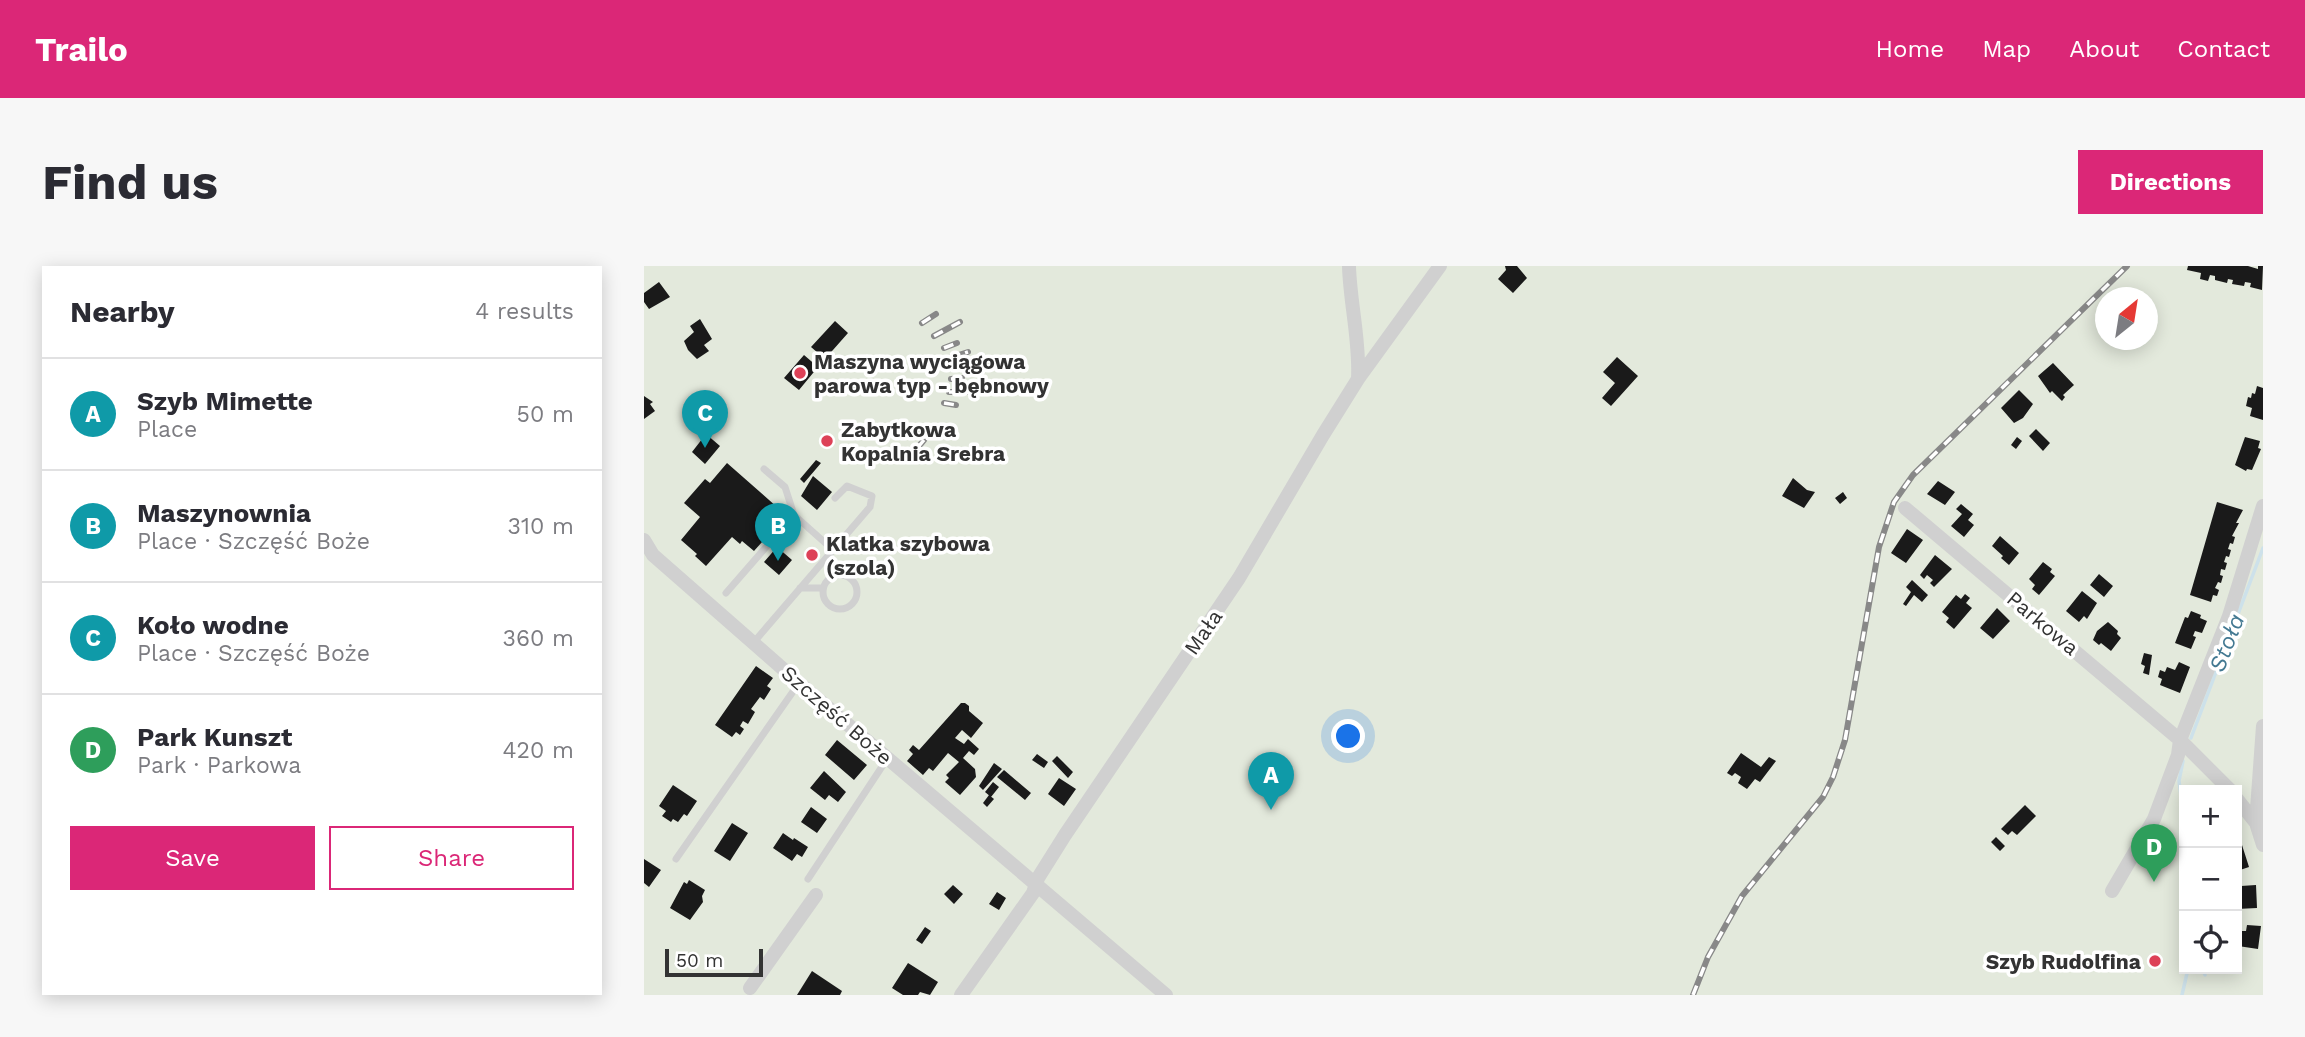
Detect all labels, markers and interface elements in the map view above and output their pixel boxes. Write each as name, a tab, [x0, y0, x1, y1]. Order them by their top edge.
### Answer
text: Trailo	[35, 30, 128, 69]
text: Home	[1876, 35, 1944, 63]
text: Map	[1982, 35, 2031, 63]
text: About	[2069, 35, 2139, 63]
text: Contact	[2177, 35, 2270, 63]
button: Directions	[2078, 150, 2263, 214]
text: Find us	[42, 153, 218, 211]
north arrow	[2095, 287, 2158, 350]
text: Nearby	[70, 294, 175, 329]
text: 4 results	[475, 298, 574, 325]
place label: Maszyna wyciągowa parowa typ - bębnowy	[814, 349, 1049, 398]
marker: Maszyna wyciągowa parowa typ - bębnowy	[792, 365, 808, 381]
text: Szyb Mimette	[137, 386, 313, 416]
pin: C	[682, 390, 728, 448]
text: A	[85, 401, 101, 428]
text: 50 m	[517, 401, 574, 428]
text: Place	[137, 416, 197, 443]
place label: Zabytkowa Kopalnia Srebra	[841, 417, 1006, 466]
marker: Zabytkowa Kopalnia Srebra	[819, 433, 835, 449]
text: Maszynownia	[137, 498, 311, 528]
pin: B	[755, 503, 801, 561]
text: B	[85, 513, 101, 540]
text: 310 m	[508, 513, 574, 540]
text: Place · Szczęść Boże	[137, 528, 370, 555]
place label: Klatka szybowa (szola)	[826, 531, 991, 580]
marker: Klatka szybowa (szola)	[804, 547, 820, 563]
street label: Parkowa	[2002, 586, 2084, 660]
street label: Mała	[1179, 605, 1227, 659]
text: Koło wodne	[137, 610, 289, 640]
water label: Stoła	[2204, 610, 2250, 676]
text: C	[85, 625, 101, 652]
text: 360 m	[503, 625, 574, 652]
text: Place · Szczęść Boże	[137, 640, 370, 667]
street label: Szczęść Boże	[776, 660, 898, 770]
your location	[1331, 719, 1365, 753]
text: Park Kunszt	[137, 722, 292, 752]
text: D	[85, 737, 101, 764]
text: 420 m	[502, 737, 574, 764]
text: Park · Parkowa	[137, 752, 301, 779]
pin: A	[1248, 752, 1294, 810]
map controls	[2179, 785, 2242, 974]
button: +	[2179, 785, 2242, 848]
pin: D	[2131, 824, 2177, 882]
button: Save	[70, 826, 315, 890]
button: Share	[329, 826, 574, 890]
button: −	[2179, 848, 2242, 911]
button: locate	[2179, 911, 2242, 974]
scale bar	[665, 946, 763, 978]
text: 50 m	[676, 949, 723, 972]
place label: Szyb Rudolfina	[1986, 949, 2142, 974]
marker: Szyb Rudolfina	[2147, 953, 2163, 969]

